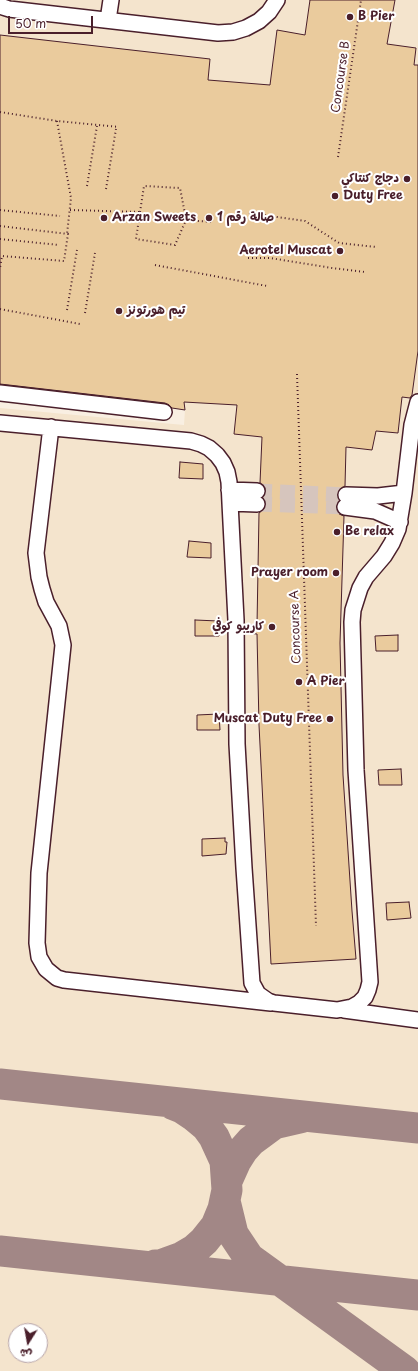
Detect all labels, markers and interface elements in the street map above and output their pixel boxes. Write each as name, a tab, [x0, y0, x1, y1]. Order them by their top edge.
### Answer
scale bar	[10, 8, 95, 34]
place label: B Pier	[358, 10, 394, 24]
marker: B Pier	[345, 12, 355, 22]
text: 50 m	[15, 14, 46, 32]
street label: Concourse B	[329, 40, 353, 114]
place label: دجاج كنتاكي	[341, 172, 399, 186]
marker: دجاج كنتاكي	[402, 174, 412, 184]
place label: Duty Free	[343, 189, 403, 203]
marker: Duty Free	[330, 191, 340, 201]
place label: Arzan Sweets	[112, 211, 196, 225]
place label: صالة رقم 1	[217, 211, 274, 225]
marker: Arzan Sweets	[99, 213, 109, 223]
marker: صالة رقم 1	[204, 213, 214, 223]
place label: Aerotel Muscat	[239, 244, 332, 258]
marker: Aerotel Muscat	[335, 246, 345, 256]
place label: تيم هورتونز	[127, 304, 185, 318]
marker: تيم هورتونز	[114, 306, 124, 316]
place label: Be relax	[345, 525, 394, 539]
marker: Be relax	[332, 527, 342, 537]
place label: Prayer room	[251, 566, 328, 580]
marker: Prayer room	[331, 568, 341, 578]
street label: Concourse A	[288, 590, 304, 664]
place label: كاريبو كوفي	[212, 620, 264, 634]
marker: كاريبو كوفي	[267, 622, 277, 632]
place label: A Pier	[307, 675, 345, 689]
marker: A Pier	[294, 677, 304, 687]
place label: Muscat Duty Free	[214, 712, 322, 726]
marker: Muscat Duty Free	[325, 714, 335, 724]
north arrow	[8, 1323, 48, 1363]
text: ش	[18, 1345, 33, 1364]

